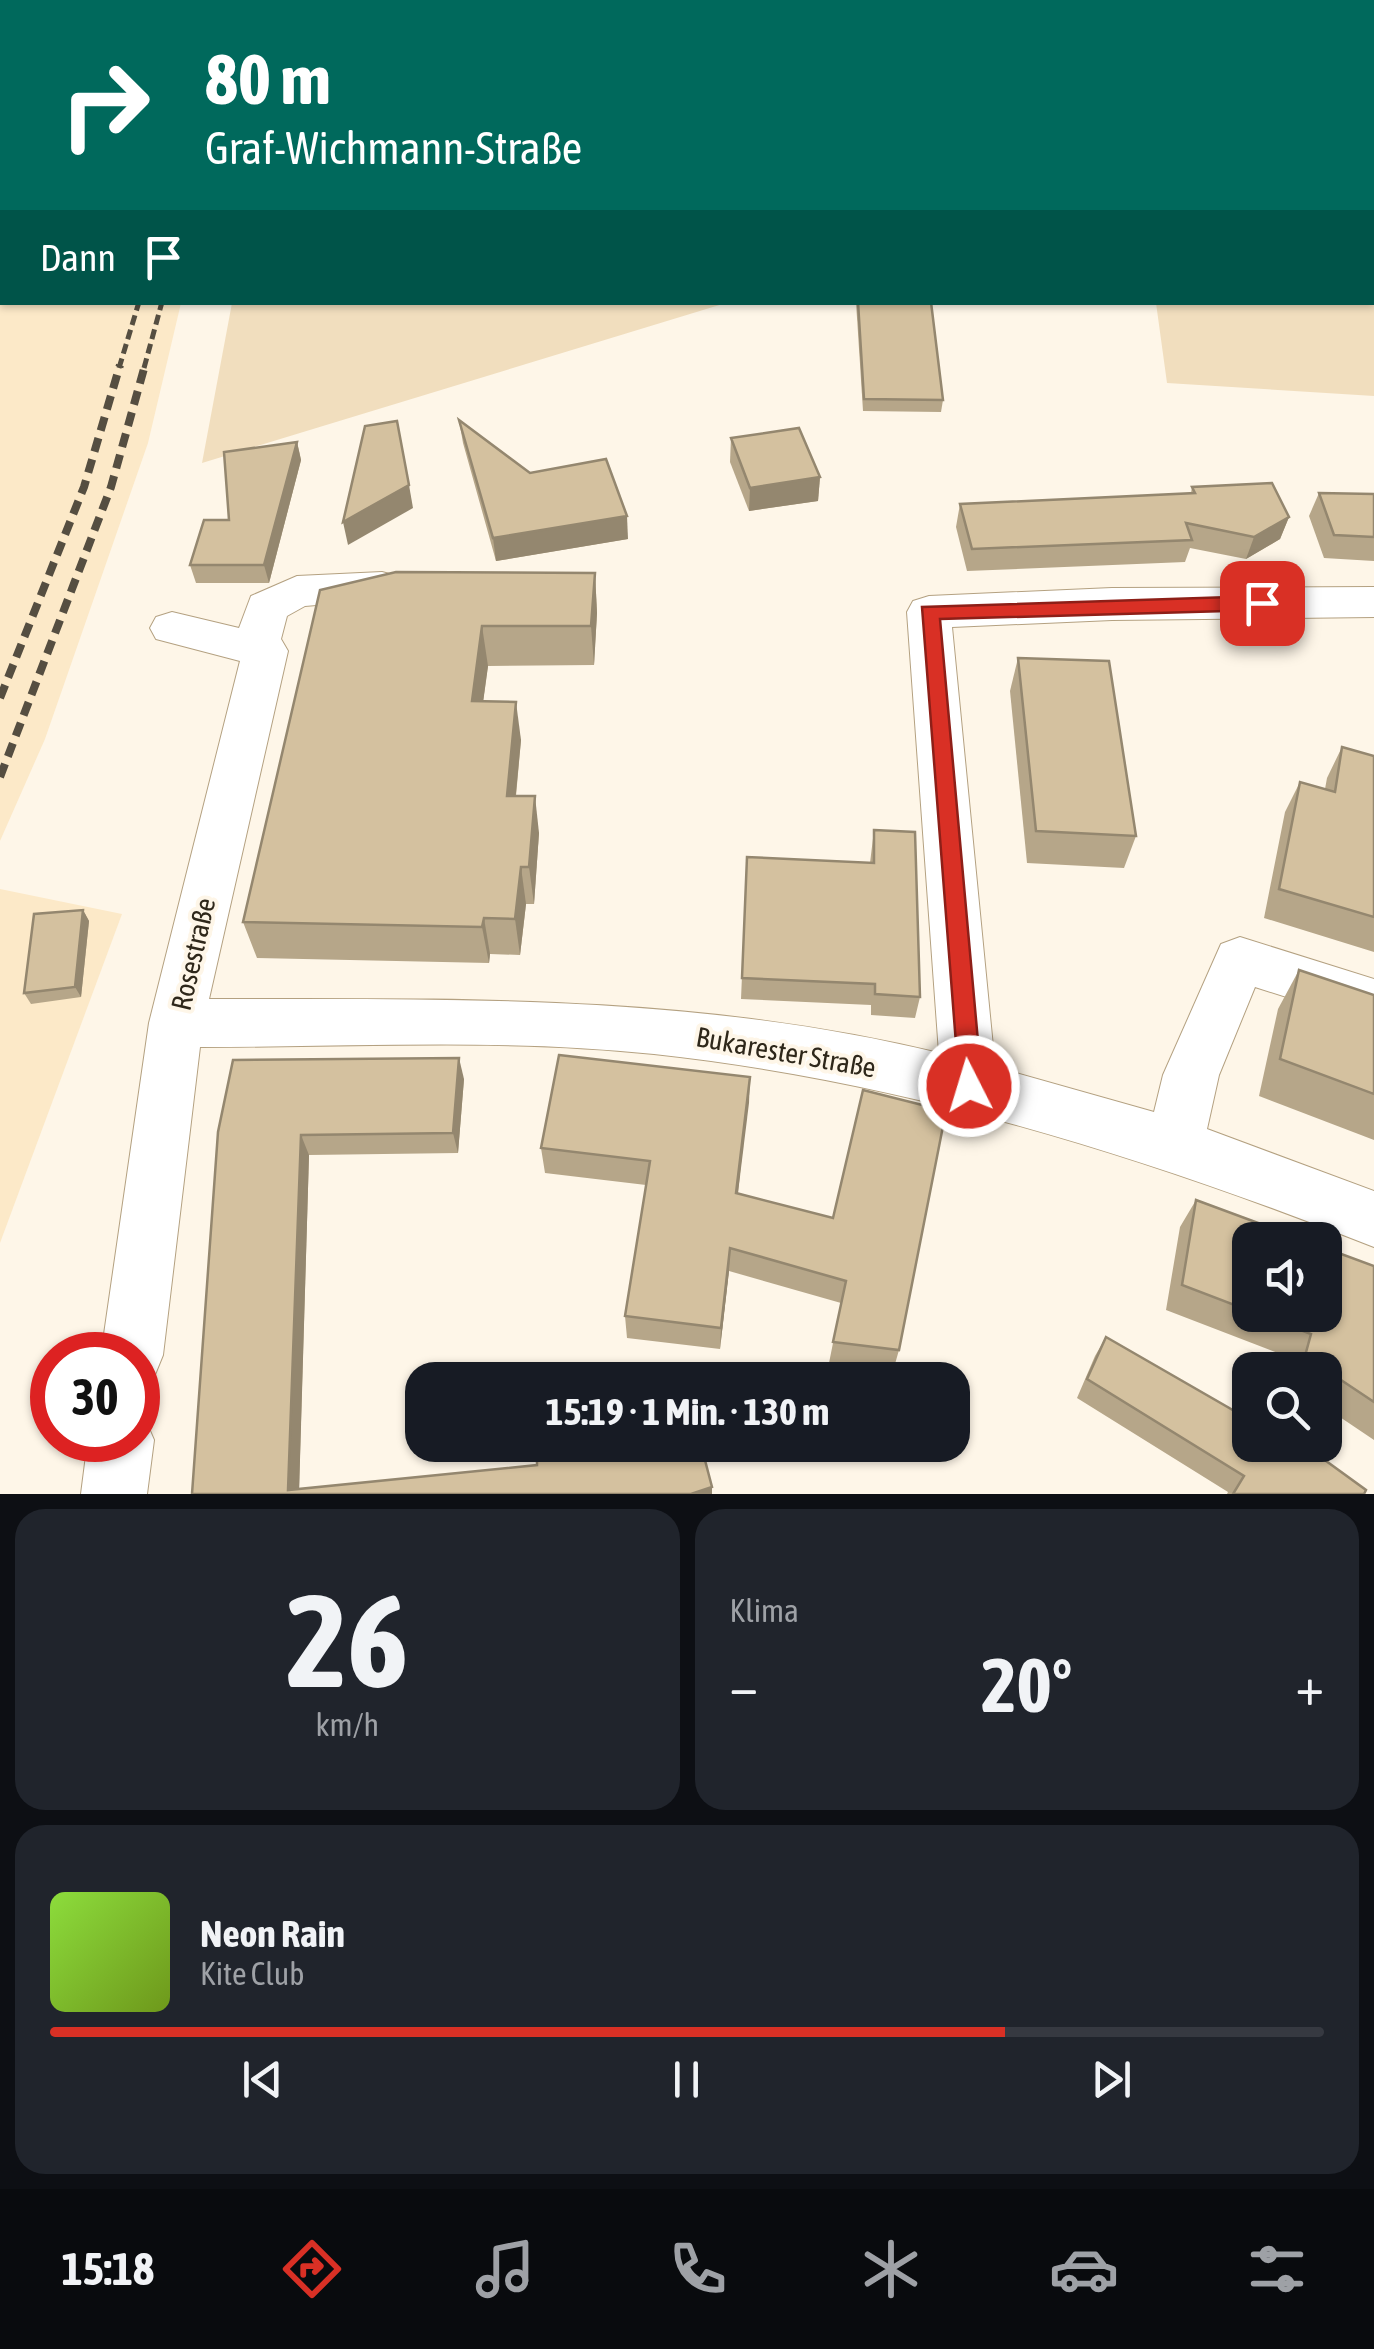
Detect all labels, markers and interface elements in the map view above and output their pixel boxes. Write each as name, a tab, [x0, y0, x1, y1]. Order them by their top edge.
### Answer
text: 80 m	[205, 39, 331, 119]
icon: right	[40, 40, 170, 170]
text: Graf-Wichmann-Straße	[205, 122, 582, 174]
icon: arrive	[136, 230, 191, 285]
text: Dann	[40, 236, 116, 279]
pin	[1220, 561, 1305, 646]
icon: arrive	[1235, 576, 1290, 631]
street label: Rosestraße	[165, 895, 221, 1013]
street label: Bukarester Straße	[694, 1020, 878, 1084]
position arrow	[917, 1034, 1021, 1138]
map controls	[1232, 1222, 1342, 1462]
button: sound	[1232, 1222, 1342, 1332]
speed limit sign: 30	[30, 1332, 160, 1462]
button: search	[1232, 1352, 1342, 1462]
text: 15:19 · 1 Min. · 130 m	[546, 1390, 829, 1433]
text: 26	[286, 1566, 408, 1715]
text: Klima	[730, 1592, 799, 1629]
text: 20°	[981, 1642, 1072, 1728]
text: −	[730, 1654, 758, 1717]
text: +	[1295, 1654, 1324, 1717]
text: km/h	[316, 1706, 379, 1743]
text: Neon Rain	[200, 1912, 345, 1955]
text: Kite Club	[200, 1955, 304, 1992]
icon: previous	[235, 2052, 290, 2107]
icon: pause	[659, 2052, 714, 2107]
icon: next	[1084, 2052, 1139, 2107]
icon: directions	[277, 2234, 347, 2304]
icon: music	[470, 2234, 540, 2304]
icon: phone	[663, 2234, 733, 2304]
icon: climate	[856, 2234, 926, 2304]
icon: car	[1049, 2234, 1119, 2304]
icon: filters	[1242, 2234, 1312, 2304]
text: 15:18	[62, 2243, 154, 2295]

